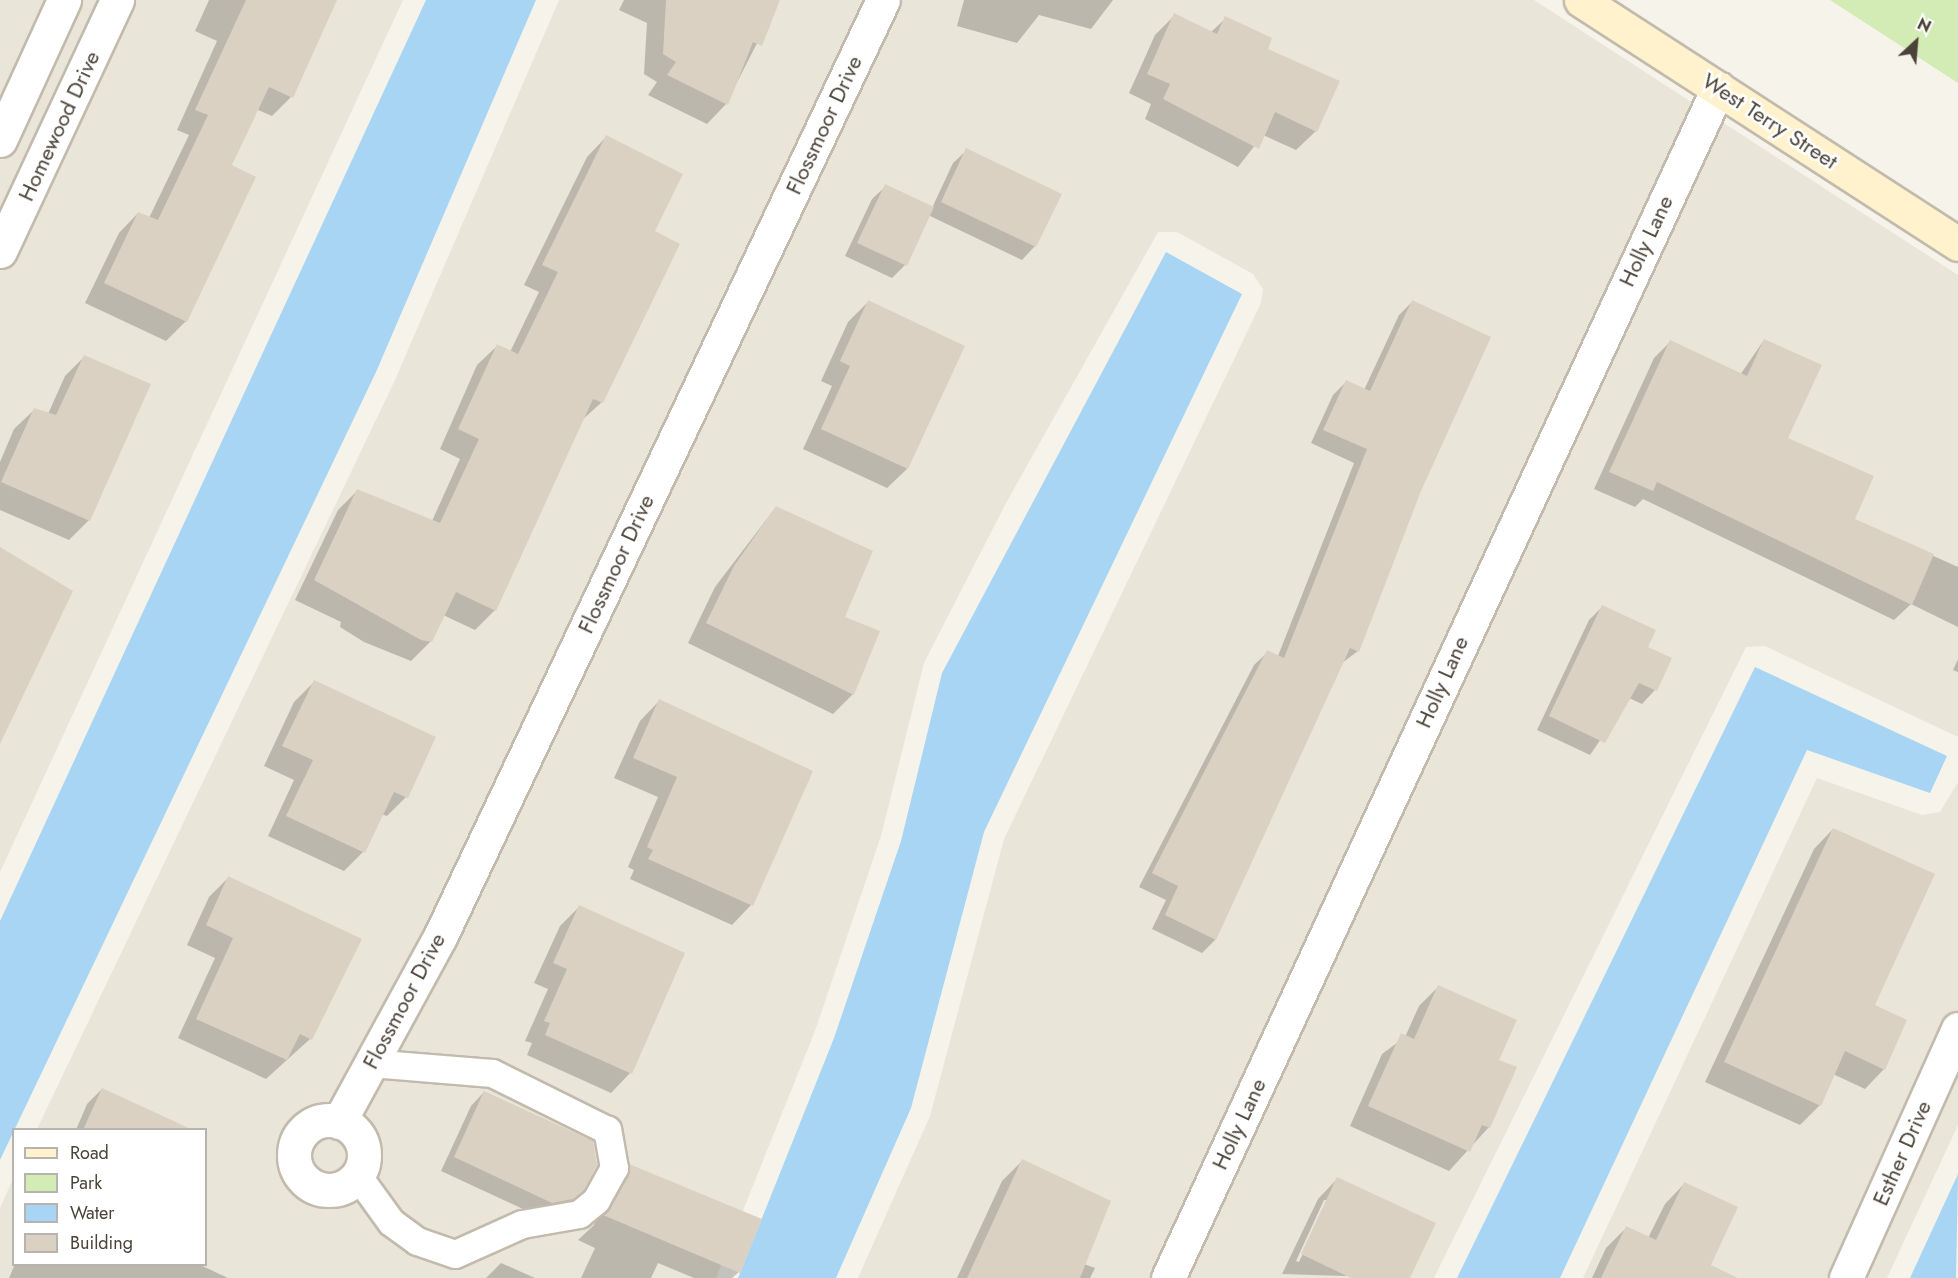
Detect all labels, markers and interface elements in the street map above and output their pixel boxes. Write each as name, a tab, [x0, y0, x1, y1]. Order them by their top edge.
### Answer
north arrow	[1886, 12, 1946, 72]
text: N	[1913, 12, 1935, 38]
street label: Homewood Drive	[13, 47, 105, 205]
street label: Flossmoor Drive	[780, 51, 868, 199]
street label: West Terry Street	[1697, 67, 1843, 175]
street label: Holly Lane	[1613, 191, 1679, 291]
street label: Flossmoor Drive	[572, 490, 660, 638]
street label: Holly Lane	[1410, 632, 1474, 732]
street label: Flossmoor Drive	[357, 929, 451, 1073]
street label: Holly Lane	[1206, 1074, 1272, 1174]
street label: Esther Drive	[1867, 1096, 1937, 1210]
legend	[12, 1128, 207, 1266]
text: Road	[70, 1140, 109, 1166]
text: Park	[70, 1170, 102, 1196]
text: Water	[70, 1200, 114, 1226]
text: Building	[70, 1230, 133, 1256]

